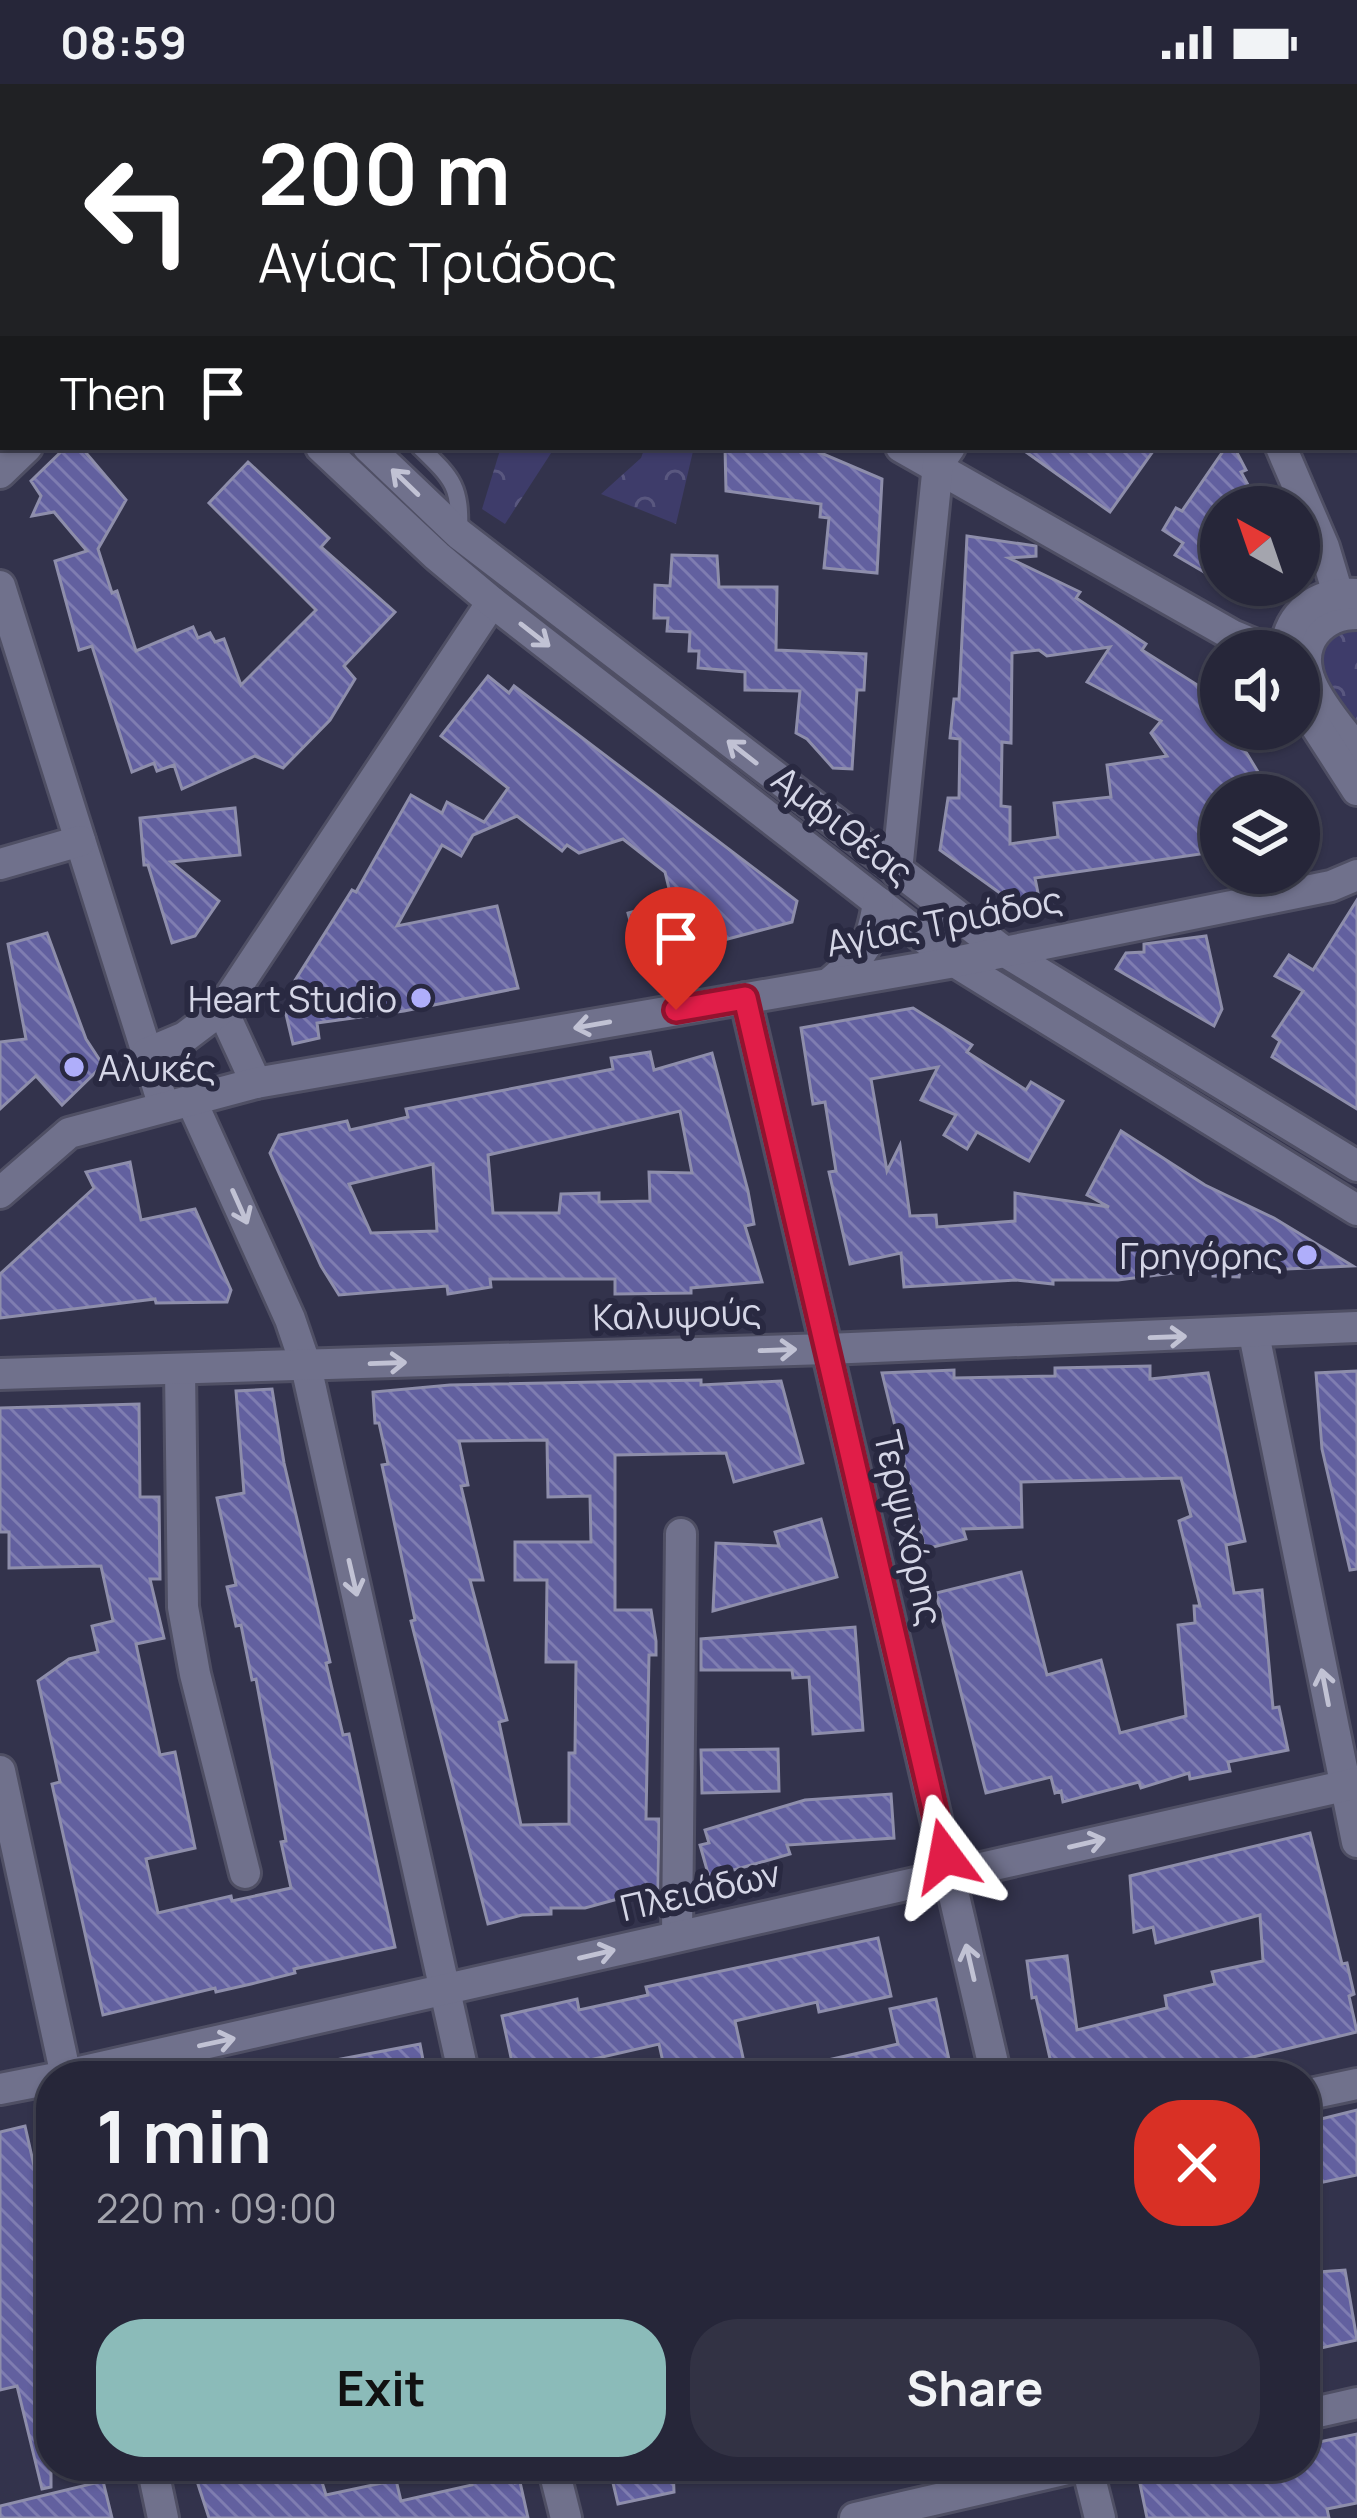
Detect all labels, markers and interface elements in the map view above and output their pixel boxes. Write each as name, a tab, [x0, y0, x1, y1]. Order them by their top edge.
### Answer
text: 08:59	[60, 11, 187, 73]
text: 200 m	[258, 115, 511, 230]
icon: left	[60, 132, 216, 288]
text: Αγίας Τριάδος	[258, 224, 617, 298]
icon: arrive	[190, 360, 256, 426]
text: Then	[60, 362, 166, 424]
one-way arrow	[391, 469, 420, 497]
north arrow	[1200, 486, 1320, 606]
map controls	[1200, 486, 1320, 894]
one-way arrow	[519, 621, 551, 648]
button: sound	[1200, 630, 1320, 750]
one-way arrow	[726, 739, 758, 766]
street label: Αμφιθέας	[762, 754, 924, 896]
button: layers	[1200, 774, 1320, 894]
street label: Αγίας Τριάδος	[822, 874, 1066, 968]
pin	[625, 887, 727, 1010]
icon: arrive	[643, 905, 709, 971]
place label: Heart Studio	[188, 974, 397, 1023]
marker: Heart Studio	[408, 985, 434, 1011]
one-way arrow	[573, 1014, 612, 1037]
place label: Αλυκές	[98, 1043, 216, 1092]
marker: Αλυκές	[61, 1054, 87, 1080]
one-way arrow	[230, 1188, 252, 1224]
place label: Γρηγόρης	[1119, 1231, 1283, 1280]
marker: Γρηγόρης	[1294, 1242, 1320, 1268]
street label: Καλυψούς	[592, 1287, 762, 1341]
one-way arrow	[1148, 1325, 1187, 1348]
one-way arrow	[758, 1338, 797, 1361]
one-way arrow	[368, 1351, 407, 1374]
street label: Τερψιχόρης	[863, 1426, 955, 1630]
one-way arrow	[343, 1559, 366, 1597]
one-way arrow	[1313, 1668, 1335, 1707]
position arrow	[882, 1793, 1008, 1919]
one-way arrow	[1068, 1830, 1106, 1853]
street label: Πλειάδων	[615, 1848, 785, 1932]
one-way arrow	[577, 1941, 615, 1964]
one-way arrow	[957, 1944, 980, 1982]
one-way arrow	[197, 2029, 235, 2052]
text: 1 min	[96, 2086, 272, 2185]
button: close	[1134, 2100, 1260, 2226]
text: 220 m · 09:00	[96, 2181, 337, 2235]
button: Exit	[96, 2319, 666, 2457]
button: Share	[690, 2319, 1260, 2457]

